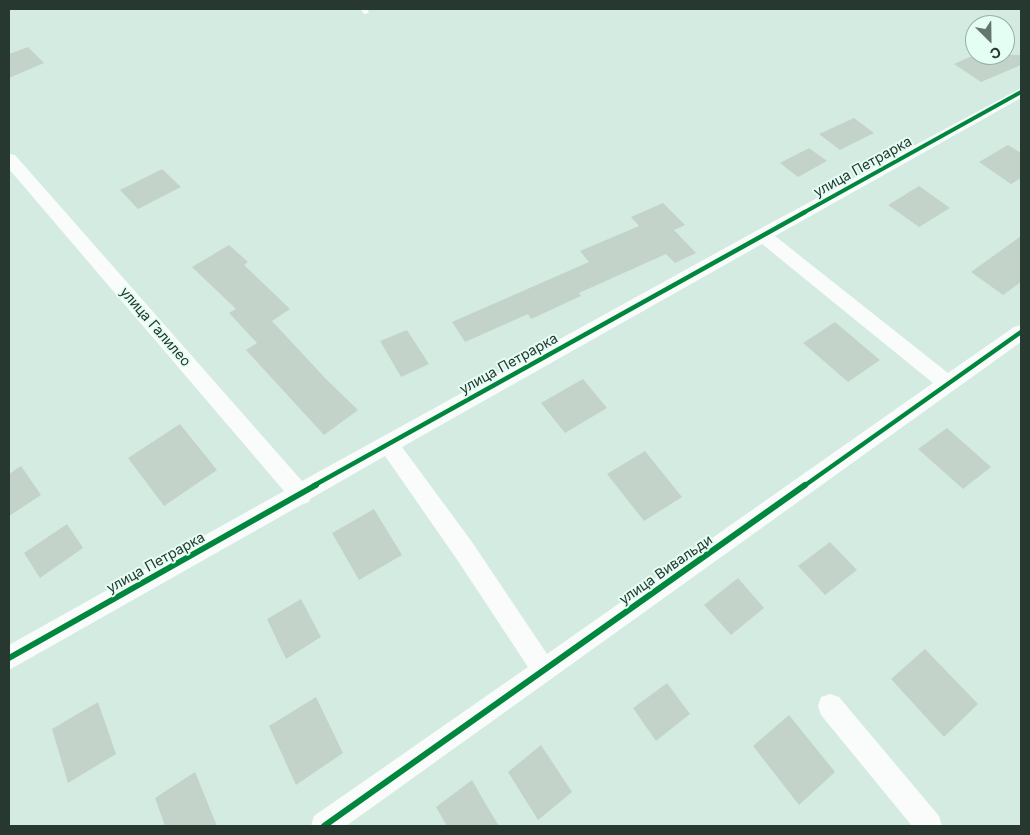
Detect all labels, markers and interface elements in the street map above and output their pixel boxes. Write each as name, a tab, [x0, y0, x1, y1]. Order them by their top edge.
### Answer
north arrow	[965, 15, 1015, 65]
text: С	[988, 43, 1004, 63]
street label: улица Петрарка	[811, 133, 915, 201]
street label: улица Галилео	[116, 284, 194, 370]
street label: улица Петрарка	[457, 330, 561, 398]
street label: улица Петрарка	[104, 529, 208, 597]
street label: улица Вивальди	[616, 532, 716, 608]

